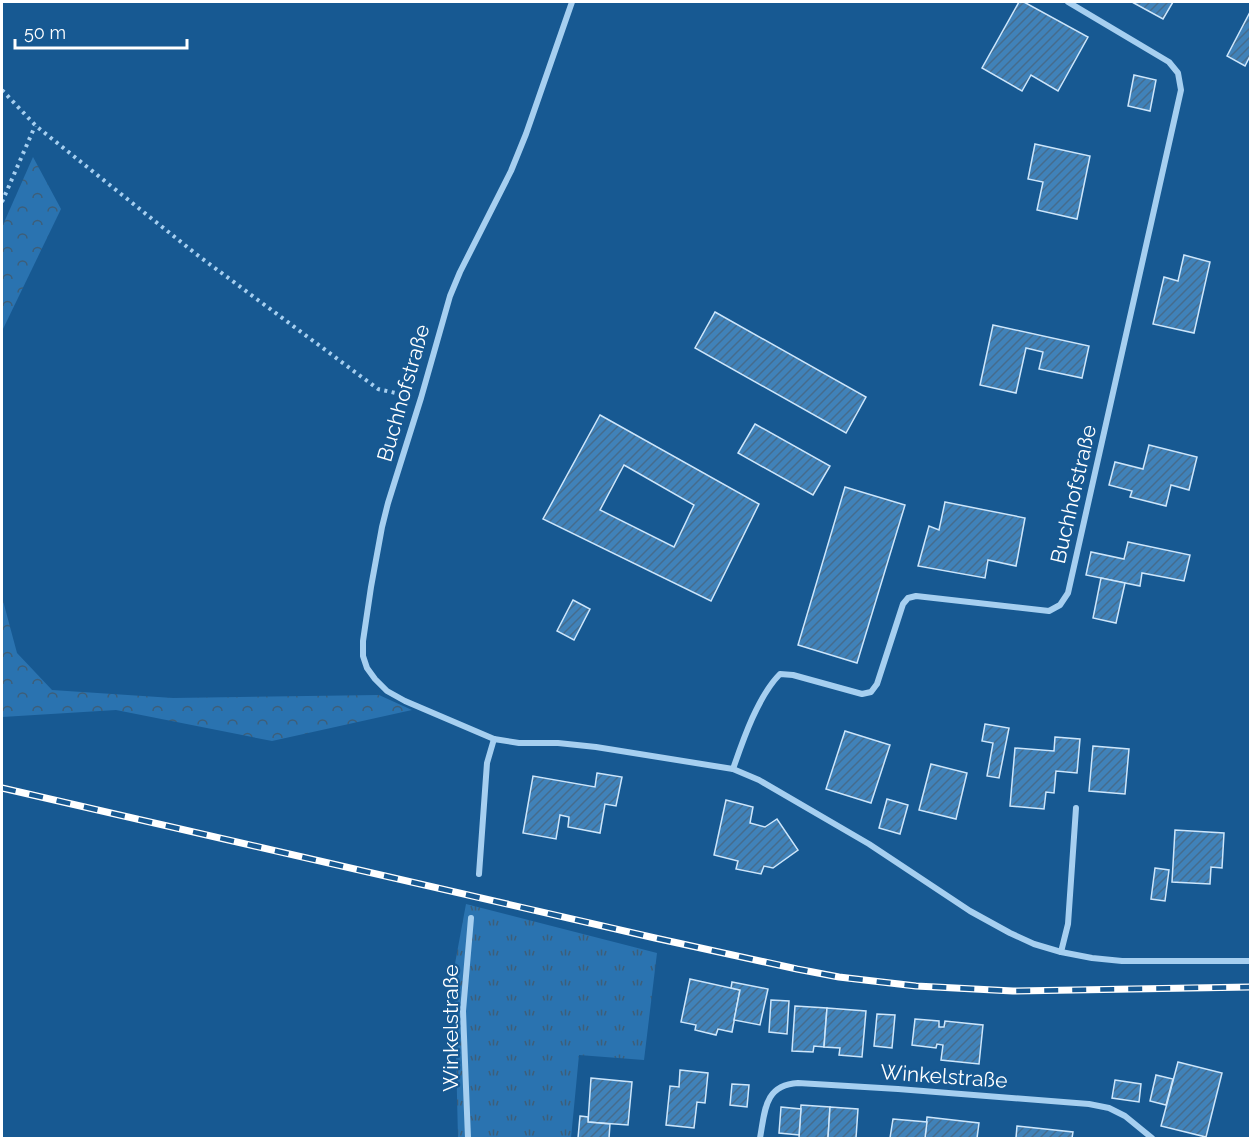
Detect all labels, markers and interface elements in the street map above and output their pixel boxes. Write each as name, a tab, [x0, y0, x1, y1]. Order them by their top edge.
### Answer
scale bar	[15, 12, 188, 50]
text: 50 m	[24, 22, 66, 43]
street label: Buchhofstraße	[371, 322, 435, 464]
street label: Buchhofstraße	[1045, 422, 1101, 566]
street label: Winkelstraße	[438, 964, 463, 1092]
street label: Winkelstraße	[880, 1059, 1008, 1093]

